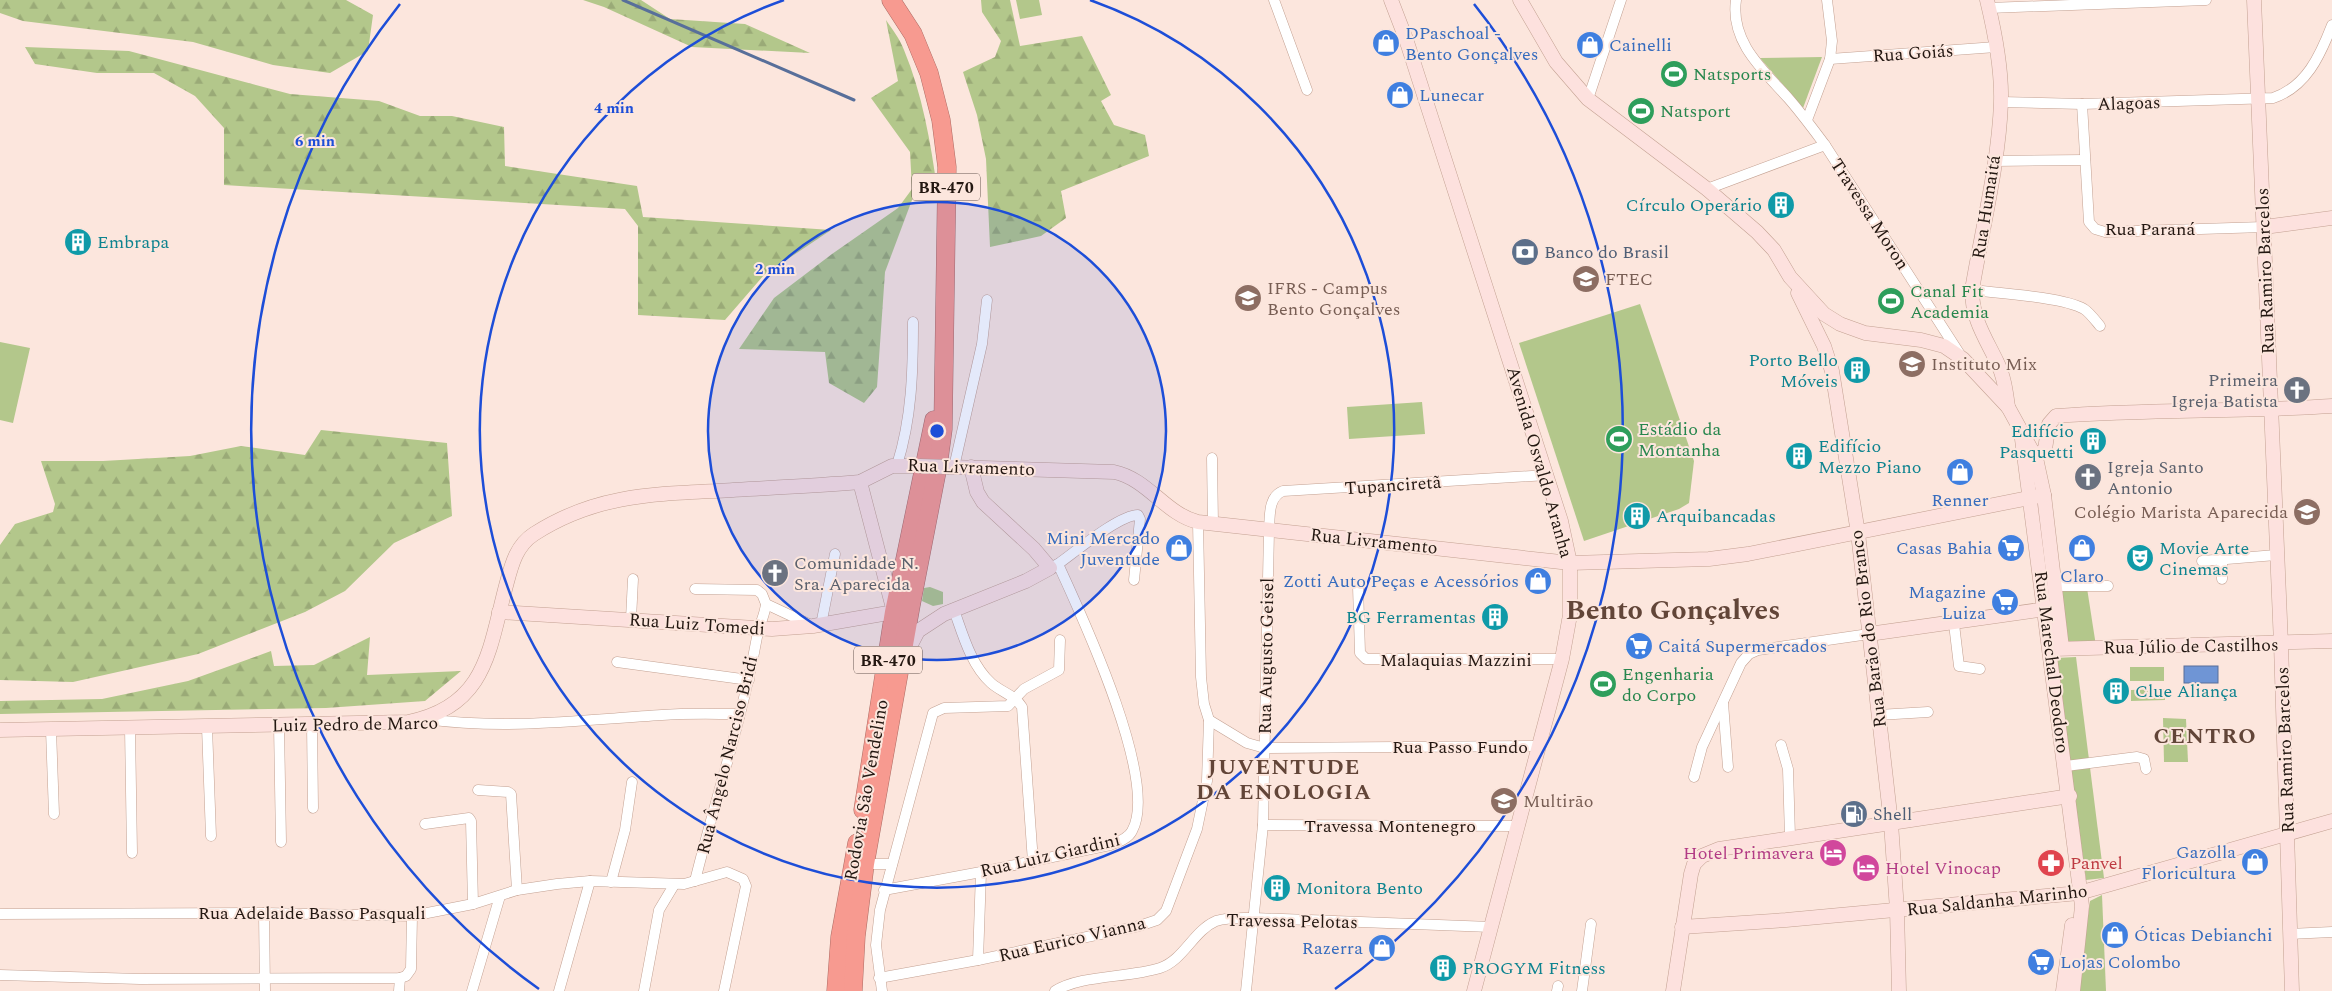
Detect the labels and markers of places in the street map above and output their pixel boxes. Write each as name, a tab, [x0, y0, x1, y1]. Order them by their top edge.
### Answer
place label: DPaschoal - Bento Gonçalves	[1405, 20, 1539, 68]
shop icon: DPaschoal - Bento Gonçalves	[1371, 28, 1401, 58]
shop icon: Cainelli	[1575, 30, 1605, 60]
place label: Cainelli	[1609, 32, 1672, 59]
sports icon: Natsports	[1659, 59, 1689, 89]
place label: Natsports	[1693, 61, 1771, 88]
shop icon: Lunecar	[1385, 80, 1415, 110]
place label: Lunecar	[1419, 82, 1484, 109]
sports icon: Natsport	[1626, 96, 1656, 126]
place label: Natsport	[1660, 98, 1731, 125]
building icon: Círculo Operário	[1766, 190, 1796, 220]
place label: Círculo Operário	[1626, 192, 1762, 219]
building icon: Embrapa	[63, 227, 93, 257]
place label: Embrapa	[97, 229, 170, 256]
bank icon: Banco do Brasil	[1510, 237, 1540, 267]
place label: Banco do Brasil	[1544, 239, 1669, 266]
school or university icon: FTEC	[1571, 264, 1601, 294]
place label: FTEC	[1605, 266, 1653, 293]
place label: IFRS - Campus Bento Gonçalves	[1267, 275, 1401, 323]
place label: Canal Fit Academia	[1910, 278, 1989, 326]
school or university icon: IFRS - Campus Bento Gonçalves	[1233, 283, 1263, 313]
sports icon: Canal Fit Academia	[1876, 286, 1906, 316]
place label: Porto Bello Móveis	[1748, 347, 1838, 395]
school or university icon: Instituto Mix	[1897, 349, 1927, 379]
place label: Instituto Mix	[1931, 351, 2037, 378]
building icon: Porto Bello Móveis	[1842, 355, 1872, 385]
place label: Primeira Igreja Batista	[2171, 367, 2278, 415]
church icon: Primeira Igreja Batista	[2282, 375, 2312, 405]
place label: Estádio da Montanha	[1638, 416, 1721, 464]
place label: Edifício Pasquetti	[1999, 418, 2074, 466]
centre of rings	[928, 422, 946, 440]
sports icon: Estádio da Montanha	[1604, 424, 1634, 454]
building icon: Edifício Pasquetti	[2078, 426, 2108, 456]
place label: Edifício Mezzo Piano	[1818, 433, 1921, 481]
building icon: Edifício Mezzo Piano	[1784, 441, 1814, 471]
place label: Igreja Santo Antonio	[2107, 454, 2204, 502]
shop icon: Renner	[1945, 457, 1975, 487]
church icon: Igreja Santo Antonio	[2073, 462, 2103, 492]
place label: Renner	[1931, 487, 1989, 514]
school or university icon: Colégio Marista Aparecida	[2292, 497, 2322, 527]
place label: Colégio Marista Aparecida	[2074, 499, 2288, 526]
building icon: Arquibancadas	[1622, 501, 1652, 531]
place label: Arquibancadas	[1656, 503, 1776, 530]
place label: Mini Mercado Juventude	[1046, 525, 1160, 573]
shop icon: Mini Mercado Juventude	[1164, 533, 1194, 563]
supermarket icon: Casas Bahia	[1996, 533, 2026, 563]
shop icon: Claro	[2067, 533, 2097, 563]
place label: Casas Bahia	[1896, 535, 1992, 562]
place label: Movie Arte Cinemas	[2159, 535, 2249, 583]
theatre icon: Movie Arte Cinemas	[2125, 543, 2155, 573]
place label: Comunidade N. Sra. Aparecida	[794, 550, 919, 598]
church icon: Comunidade N. Sra. Aparecida	[760, 558, 790, 588]
place label: Claro	[2060, 563, 2104, 590]
shop icon: Zotti Auto Peças e Acessórios	[1523, 566, 1553, 596]
place label: Zotti Auto Peças e Acessórios	[1283, 568, 1519, 595]
place label: Magazine Luiza	[1908, 579, 1986, 627]
supermarket icon: Magazine Luiza	[1990, 587, 2020, 617]
building icon: BG Ferramentas	[1480, 602, 1510, 632]
place label: BG Ferramentas	[1346, 604, 1476, 631]
supermarket icon: Caitá Supermercados	[1624, 631, 1654, 661]
place label: Caitá Supermercados	[1658, 633, 1827, 660]
place label: Engenharia do Corpo	[1622, 661, 1714, 709]
sports icon: Engenharia do Corpo	[1588, 669, 1618, 699]
building icon: Clue Aliança	[2101, 676, 2131, 706]
place label: Clue Aliança	[2135, 678, 2238, 705]
school or university icon: Multirão	[1489, 786, 1519, 816]
place label: Multirão	[1523, 788, 1594, 815]
fuel station icon: Shell	[1839, 799, 1869, 829]
place label: Shell	[1873, 801, 1912, 828]
hotel icon: Hotel Primavera	[1818, 838, 1848, 868]
place label: Gazolla Floricultura	[2141, 839, 2236, 887]
place label: Hotel Primavera	[1683, 840, 1814, 867]
shop icon: Gazolla Floricultura	[2240, 847, 2270, 877]
pharmacy icon: Panvel	[2036, 848, 2066, 878]
place label: Panvel	[2070, 850, 2123, 877]
hotel icon: Hotel Vinocap	[1851, 853, 1881, 883]
place label: Hotel Vinocap	[1885, 855, 2001, 882]
building icon: Monitora Bento	[1262, 873, 1292, 903]
place label: Monitora Bento	[1296, 875, 1423, 902]
shop icon: Óticas Debianchi	[2100, 920, 2130, 950]
place label: Óticas Debianchi	[2134, 922, 2273, 949]
shop icon: Razerra	[1367, 933, 1397, 963]
place label: Razerra	[1302, 935, 1363, 962]
supermarket icon: Lojas Colombo	[2026, 947, 2056, 977]
place label: Lojas Colombo	[2060, 949, 2181, 976]
building icon: PROGYM Fitness	[1428, 953, 1458, 983]
place label: PROGYM Fitness	[1462, 955, 1606, 982]

